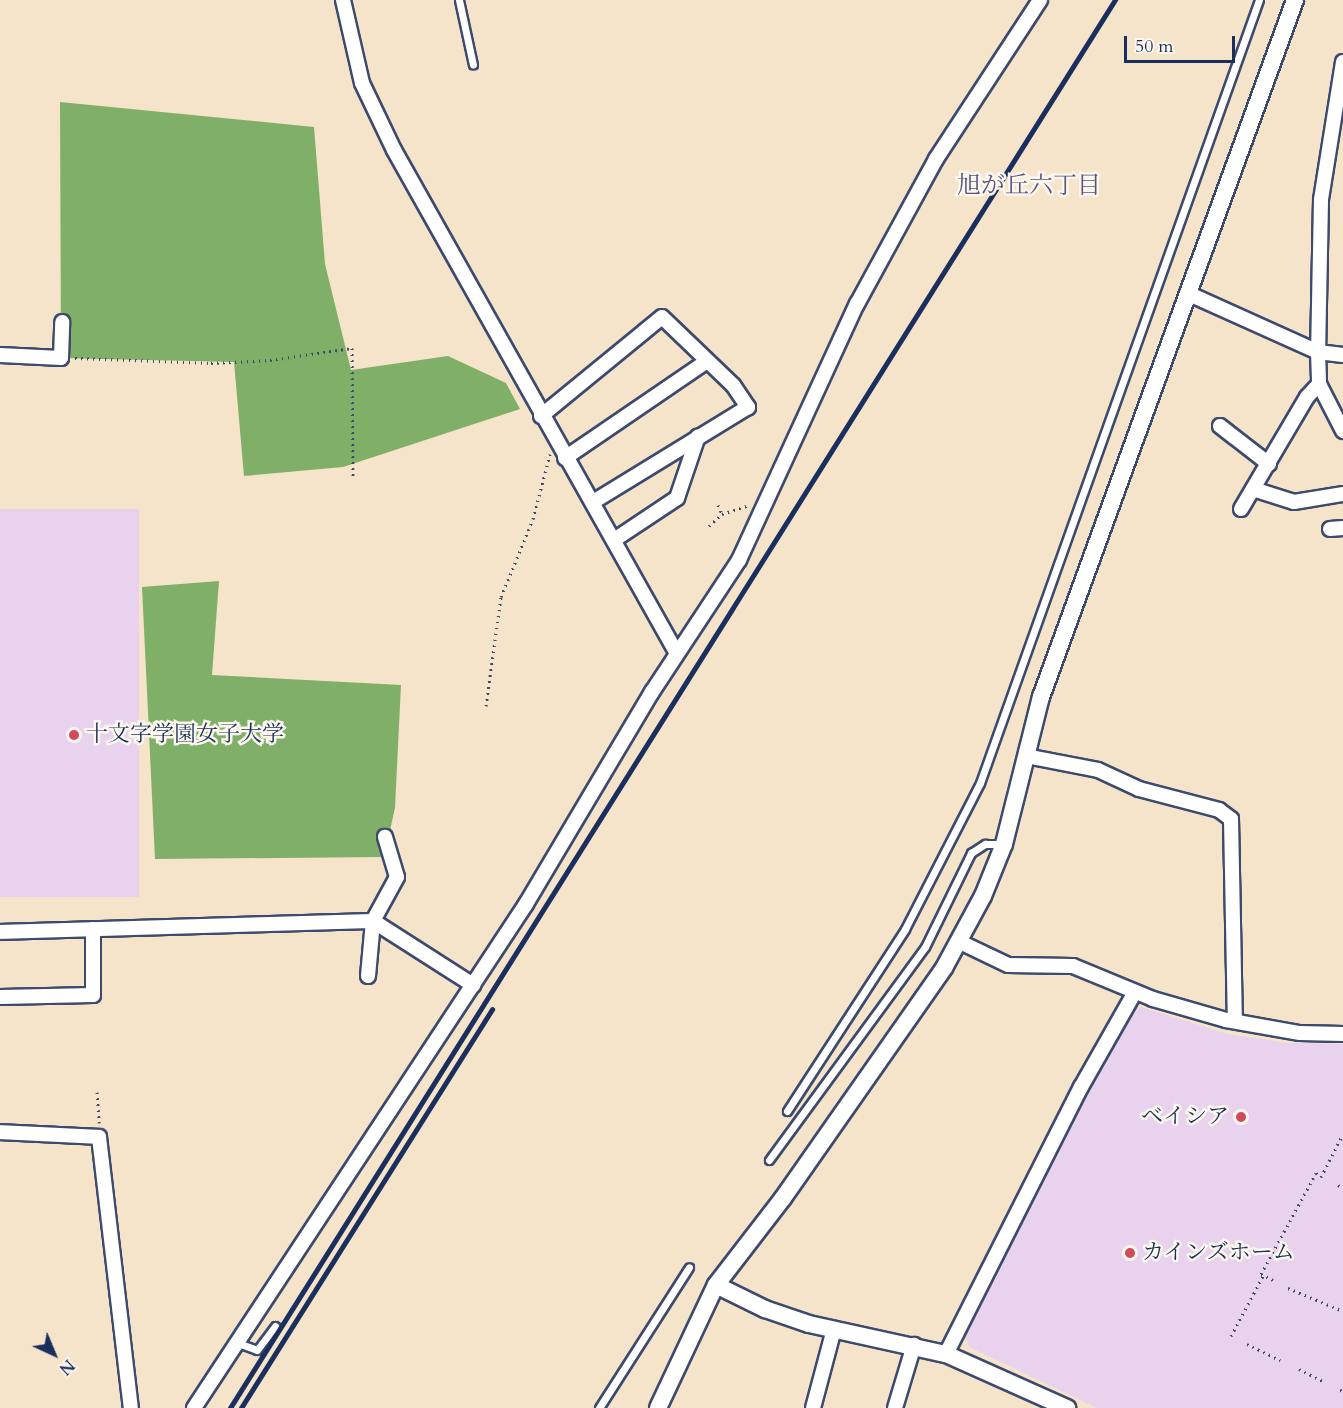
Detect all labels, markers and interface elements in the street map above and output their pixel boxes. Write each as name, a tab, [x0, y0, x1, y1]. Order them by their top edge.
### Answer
scale bar	[1127, 24, 1238, 62]
text: 50 m	[1135, 34, 1174, 59]
district label: 旭が丘六丁目	[957, 172, 1101, 200]
place label: 十文字学園女子大学	[86, 722, 284, 748]
marker: 十文字学園女子大学	[67, 728, 81, 742]
place label: ベイシア	[1141, 1104, 1229, 1130]
marker: ベイシア	[1234, 1110, 1248, 1124]
place label: カインズホーム	[1142, 1240, 1296, 1266]
marker: カインズホーム	[1123, 1246, 1137, 1260]
north arrow	[24, 1324, 84, 1384]
text: N	[54, 1354, 79, 1380]

